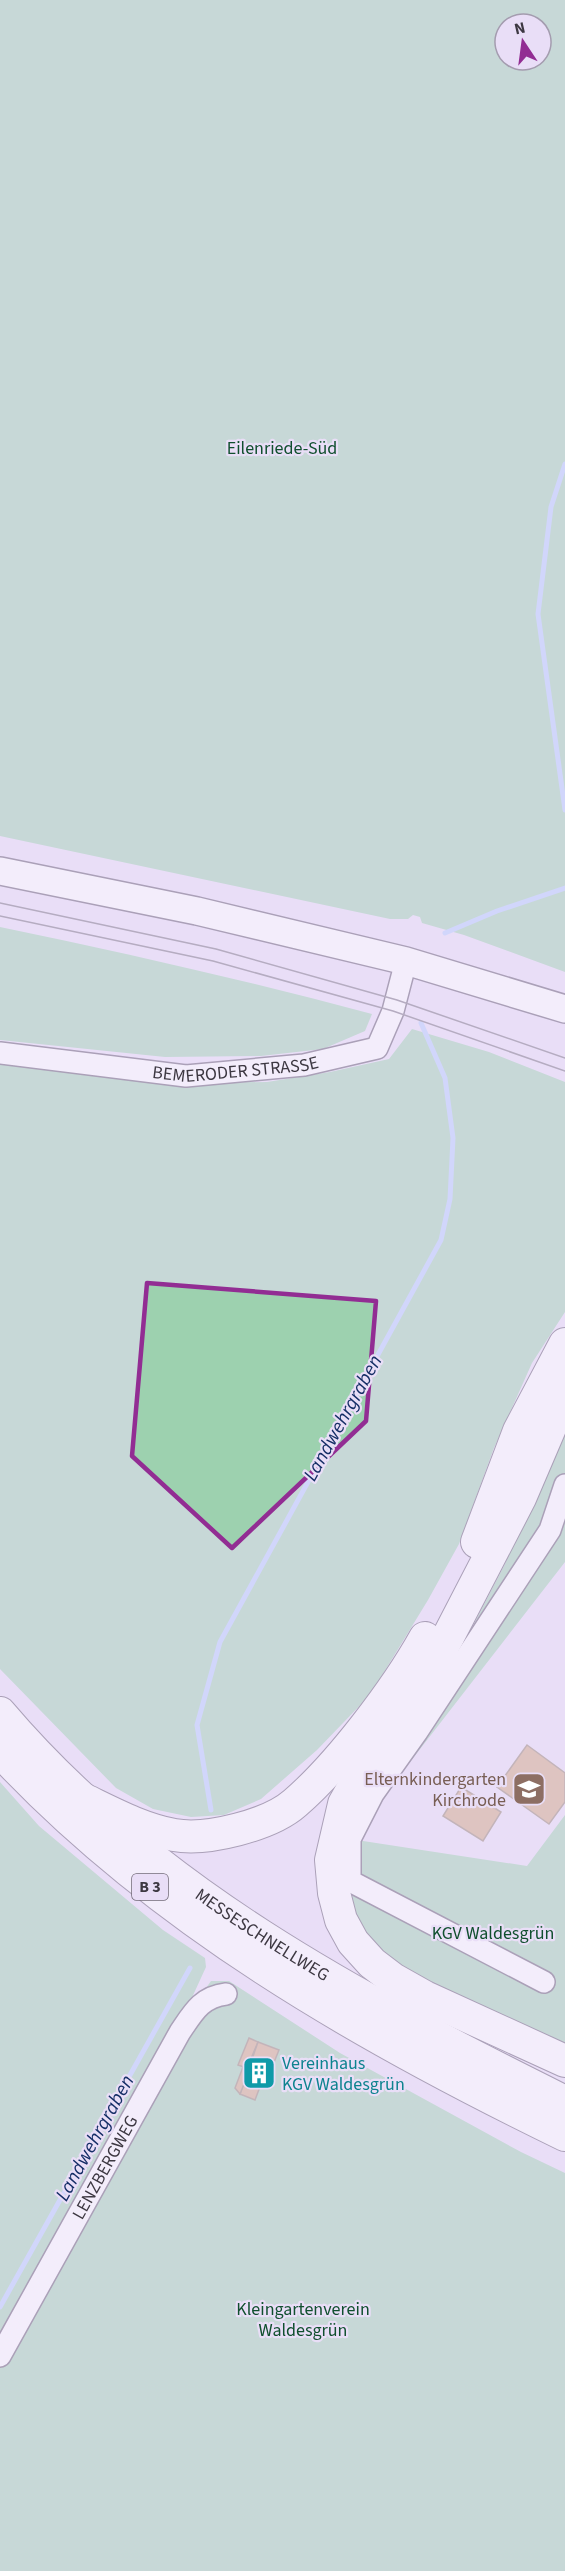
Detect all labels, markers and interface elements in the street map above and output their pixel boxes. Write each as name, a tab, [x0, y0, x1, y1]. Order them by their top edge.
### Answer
north arrow	[493, 12, 553, 72]
text: N	[512, 16, 528, 40]
park label: Eilenriede-Süd	[227, 436, 337, 461]
street label: BEMERODER STRASSE	[151, 1050, 321, 1089]
water label: Landwehrgraben	[297, 1350, 389, 1486]
place label: Elternkindergarten Kirchrode	[364, 1767, 506, 1813]
school or university icon: Elternkindergarten Kirchrode	[511, 1771, 547, 1807]
road number: B 3	[132, 1874, 168, 1900]
street label: MESSESCHNELLWEG	[190, 1882, 334, 1987]
park label: KGV Waldesgrün	[432, 1921, 554, 1946]
place label: Vereinhaus KGV Waldesgrün	[282, 2051, 405, 2097]
building icon: Vereinhaus KGV Waldesgrün	[241, 2055, 277, 2091]
water label: Landwehrgraben	[49, 2070, 141, 2206]
street label: LENZBERGWEG	[66, 2111, 144, 2224]
park label: Kleingartenverein Waldesgrün	[236, 2297, 370, 2343]

